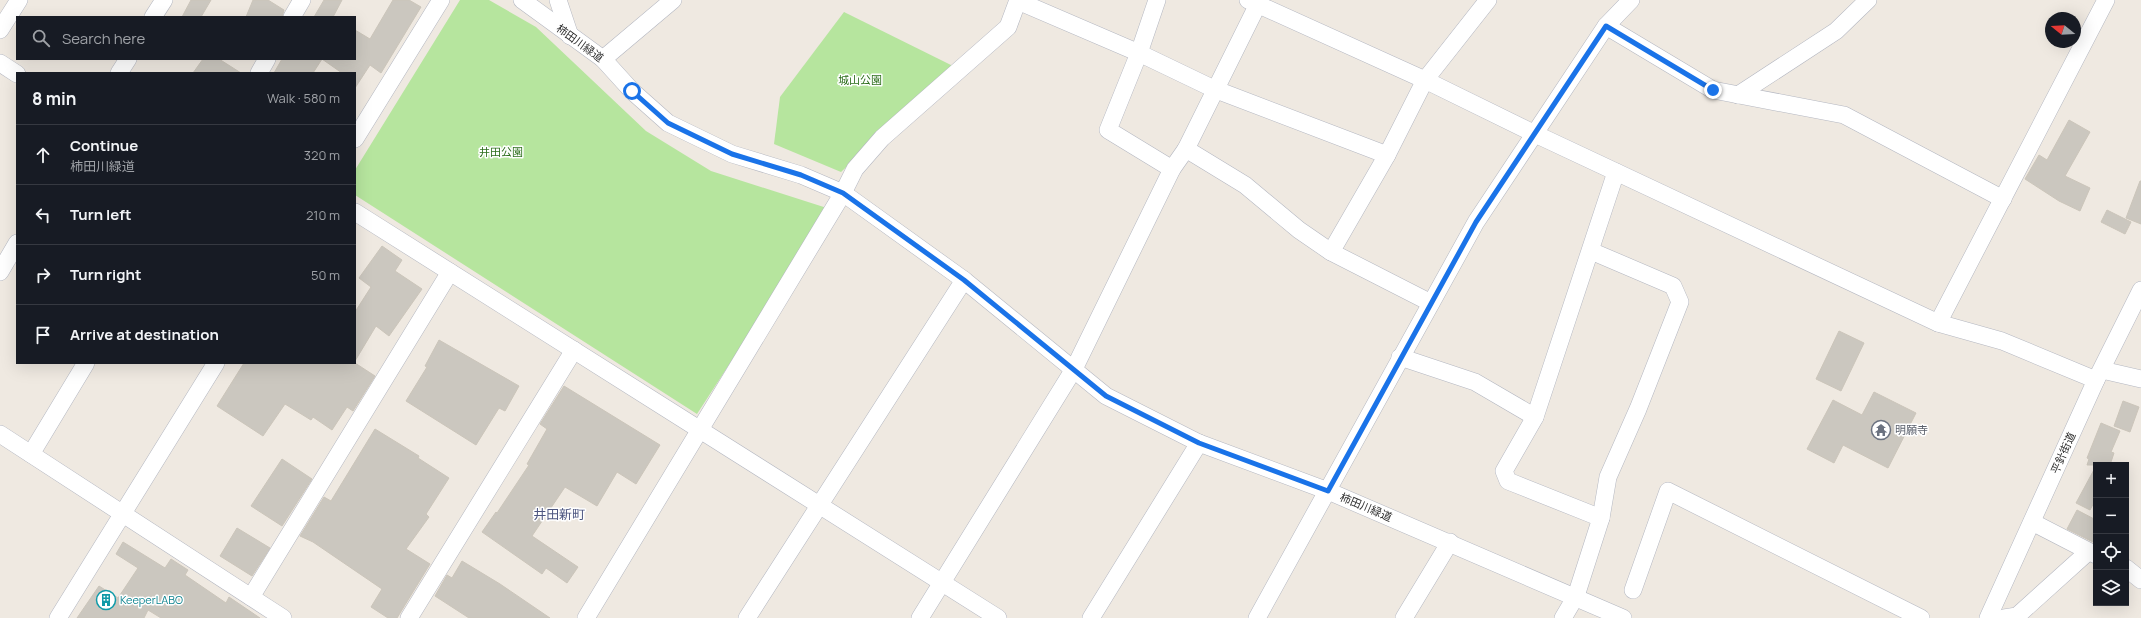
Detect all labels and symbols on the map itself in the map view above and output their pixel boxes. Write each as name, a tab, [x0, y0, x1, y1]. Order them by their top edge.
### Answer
north arrow	[2045, 12, 2081, 48]
street label: 柿田川緑道	[554, 20, 607, 65]
park label: 城山公園	[838, 72, 882, 87]
route end	[1704, 81, 1722, 99]
route start	[623, 82, 641, 100]
park label: 井田公園	[479, 144, 523, 159]
temple icon: 明願寺	[1870, 419, 1892, 441]
place label: 明願寺	[1895, 422, 1928, 437]
street label: 平針街道	[2047, 430, 2078, 476]
street label: 柿田川緑道	[1338, 489, 1394, 524]
district label: 井田新町	[533, 505, 585, 523]
building icon: KeeperLABO	[95, 589, 117, 611]
place label: KeeperLABO	[120, 592, 183, 607]

